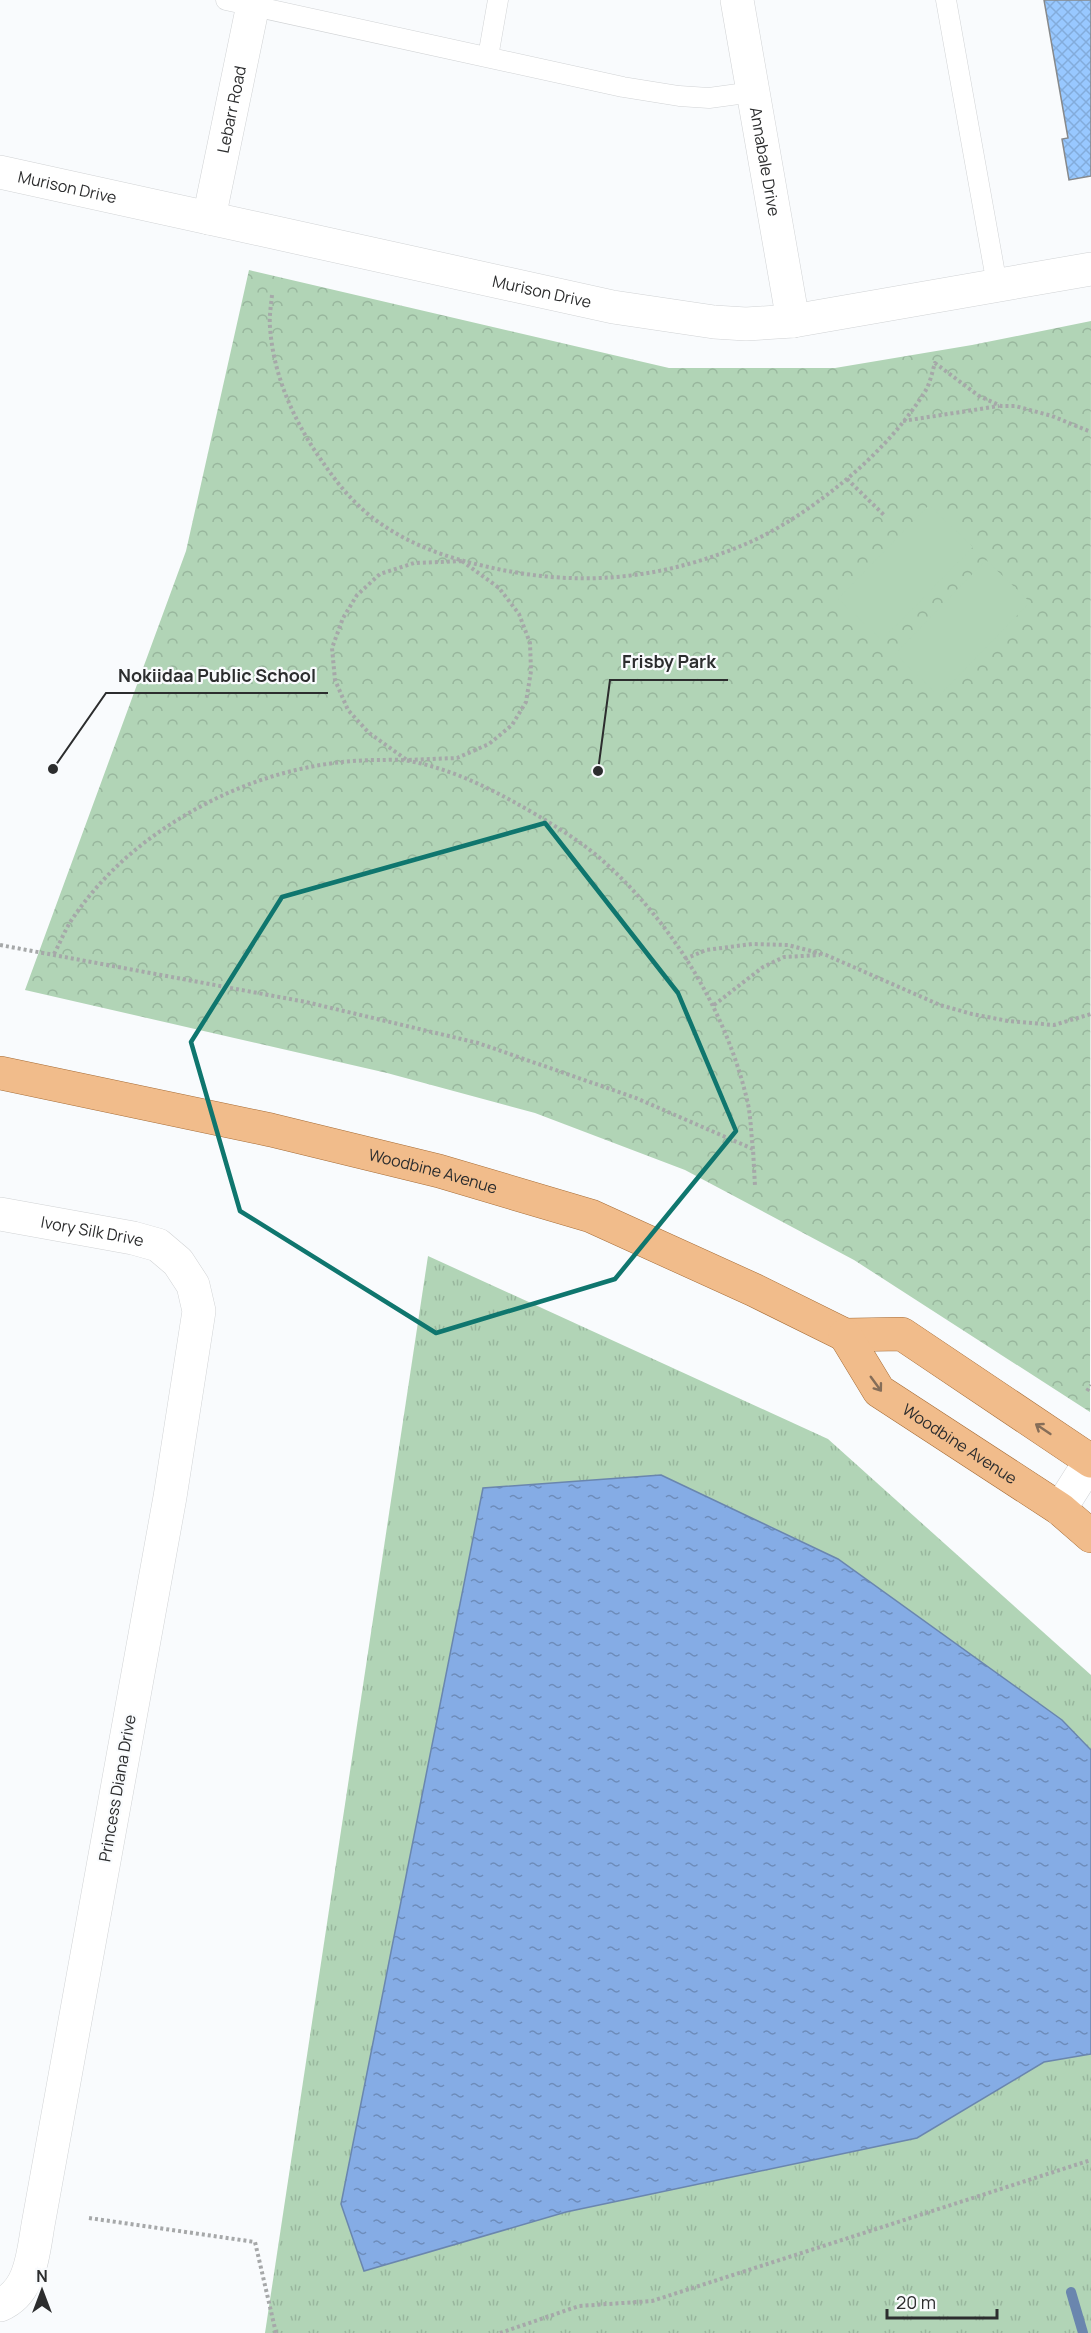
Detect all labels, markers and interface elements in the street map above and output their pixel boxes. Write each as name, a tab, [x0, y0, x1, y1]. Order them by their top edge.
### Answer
street label: Lebarr Road	[212, 64, 251, 155]
street label: Annabale Drive	[745, 105, 785, 218]
street label: Murison Drive	[16, 165, 119, 208]
street label: Murison Drive	[491, 270, 593, 313]
callout: Frisby Park	[610, 644, 728, 680]
text: Frisby Park	[622, 649, 717, 673]
callout: Nokiidaa Public School	[106, 657, 328, 693]
text: Nokiidaa Public School	[118, 663, 316, 687]
street label: Woodbine Avenue	[366, 1143, 500, 1199]
street label: Ivory Silk Drive	[39, 1211, 147, 1252]
one-way arrow	[869, 1376, 882, 1392]
street label: Woodbine Avenue	[898, 1398, 1021, 1489]
one-way arrow	[1034, 1422, 1051, 1435]
street label: Princess Diana Drive	[93, 1713, 141, 1863]
north arrow	[12, 2261, 72, 2321]
text: N	[36, 2265, 48, 2287]
scale bar	[887, 2282, 996, 2320]
text: 20 m	[896, 2290, 936, 2314]

